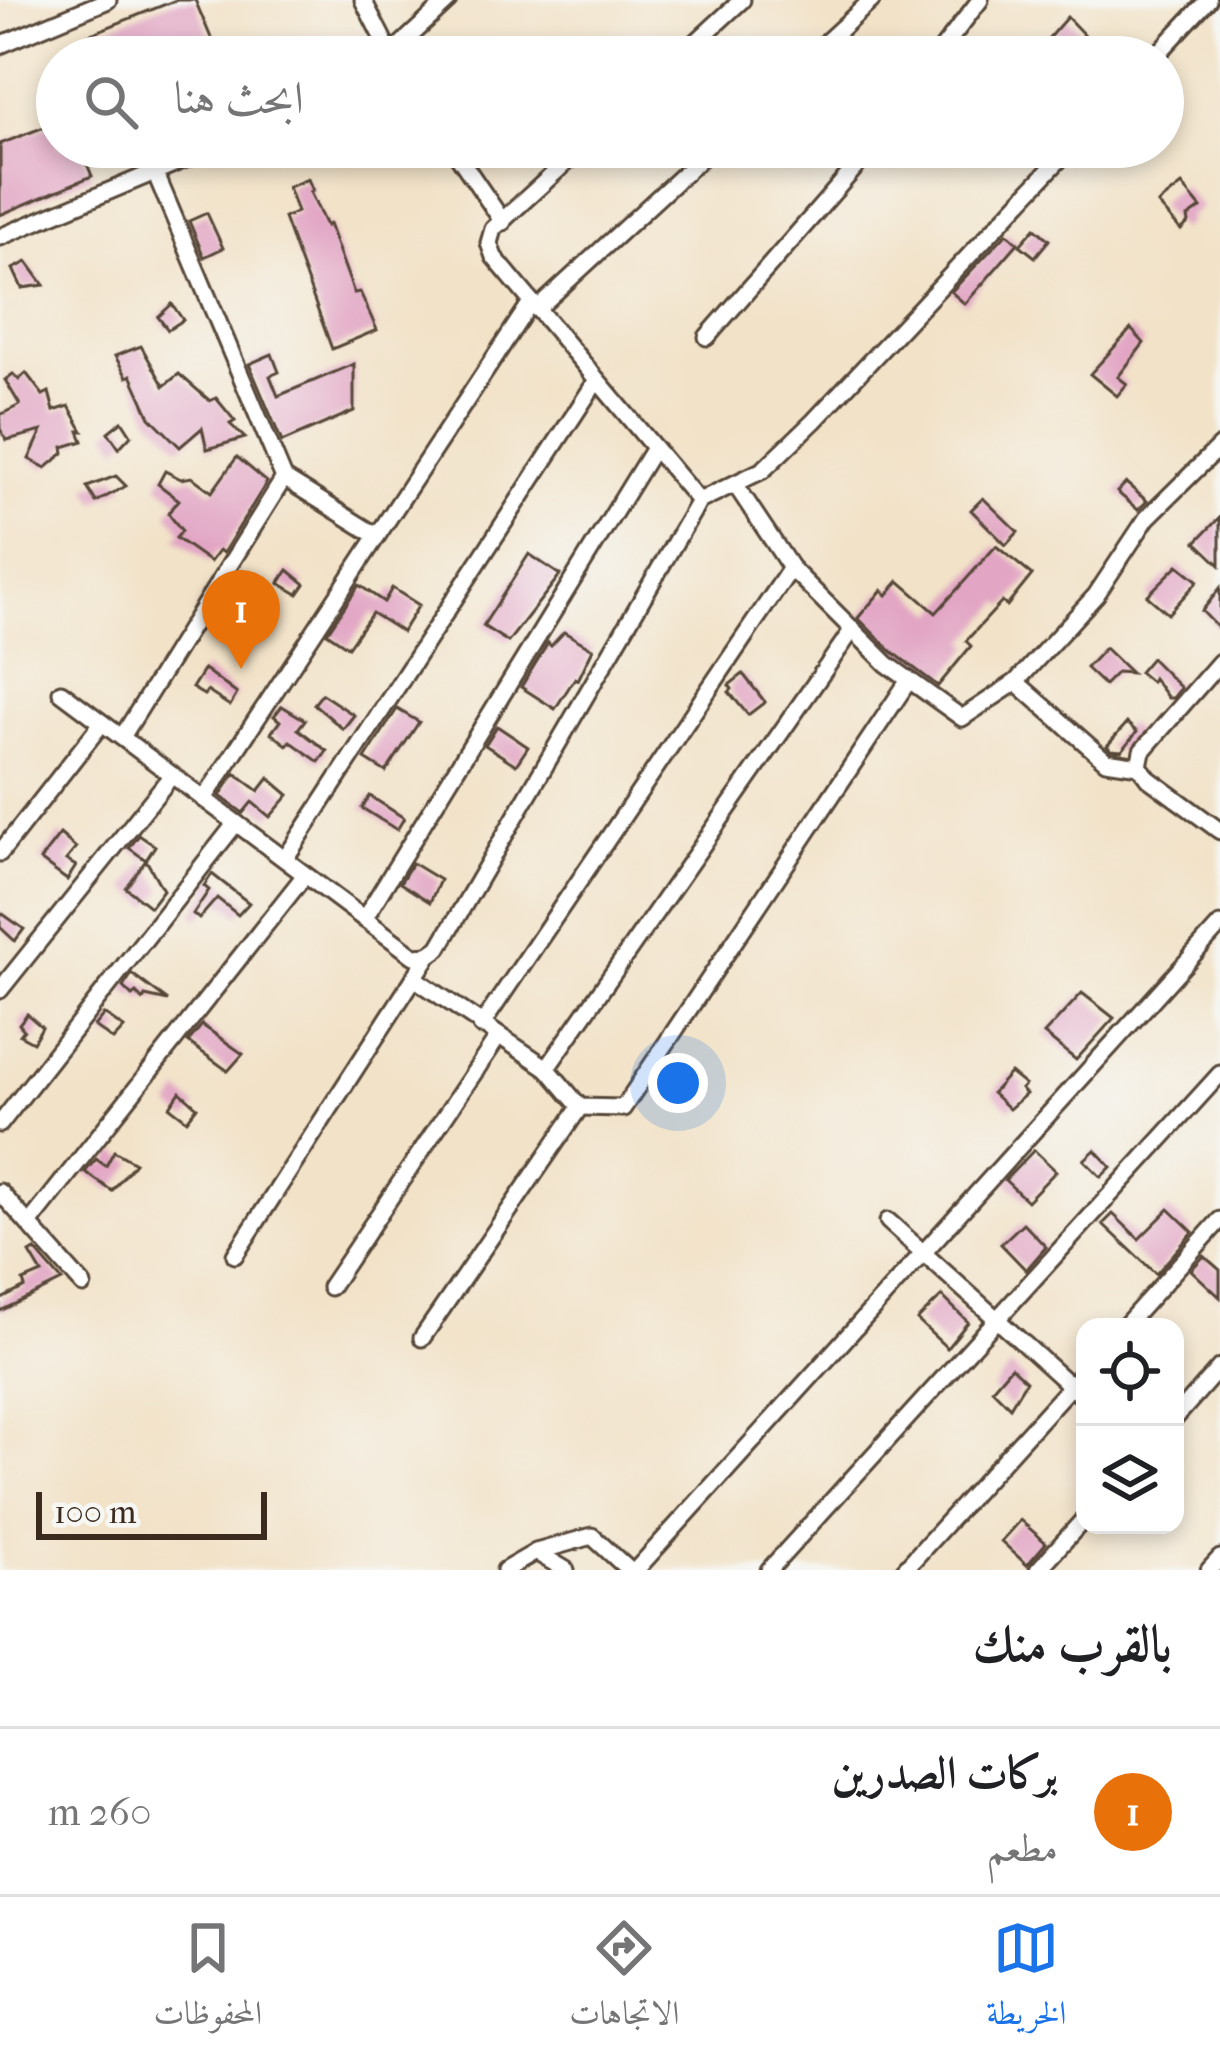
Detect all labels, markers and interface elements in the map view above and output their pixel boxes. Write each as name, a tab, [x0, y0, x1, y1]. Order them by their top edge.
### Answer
search box	[36, 36, 1184, 168]
icon: search	[78, 69, 144, 135]
text: ابحث هنا	[174, 72, 304, 125]
pin: 1	[202, 570, 280, 669]
your location	[648, 1053, 708, 1113]
map controls	[1076, 1318, 1184, 1534]
button: locate	[1076, 1318, 1184, 1426]
button: layers	[1076, 1426, 1184, 1534]
scale bar	[36, 1486, 267, 1539]
text: 100 m	[54, 1493, 137, 1532]
text: بالقرب منك	[973, 1614, 1172, 1674]
text: بركات الصدرين	[832, 1747, 1058, 1800]
text: 260 m	[48, 1789, 152, 1835]
text: 1	[1126, 1789, 1140, 1835]
text: مطعم	[987, 1825, 1058, 1871]
tab: المحفوظات	[153, 1915, 262, 2045]
tab: الاتجاهات	[569, 1915, 679, 2045]
tab: الخريطة	[986, 1915, 1067, 2045]

